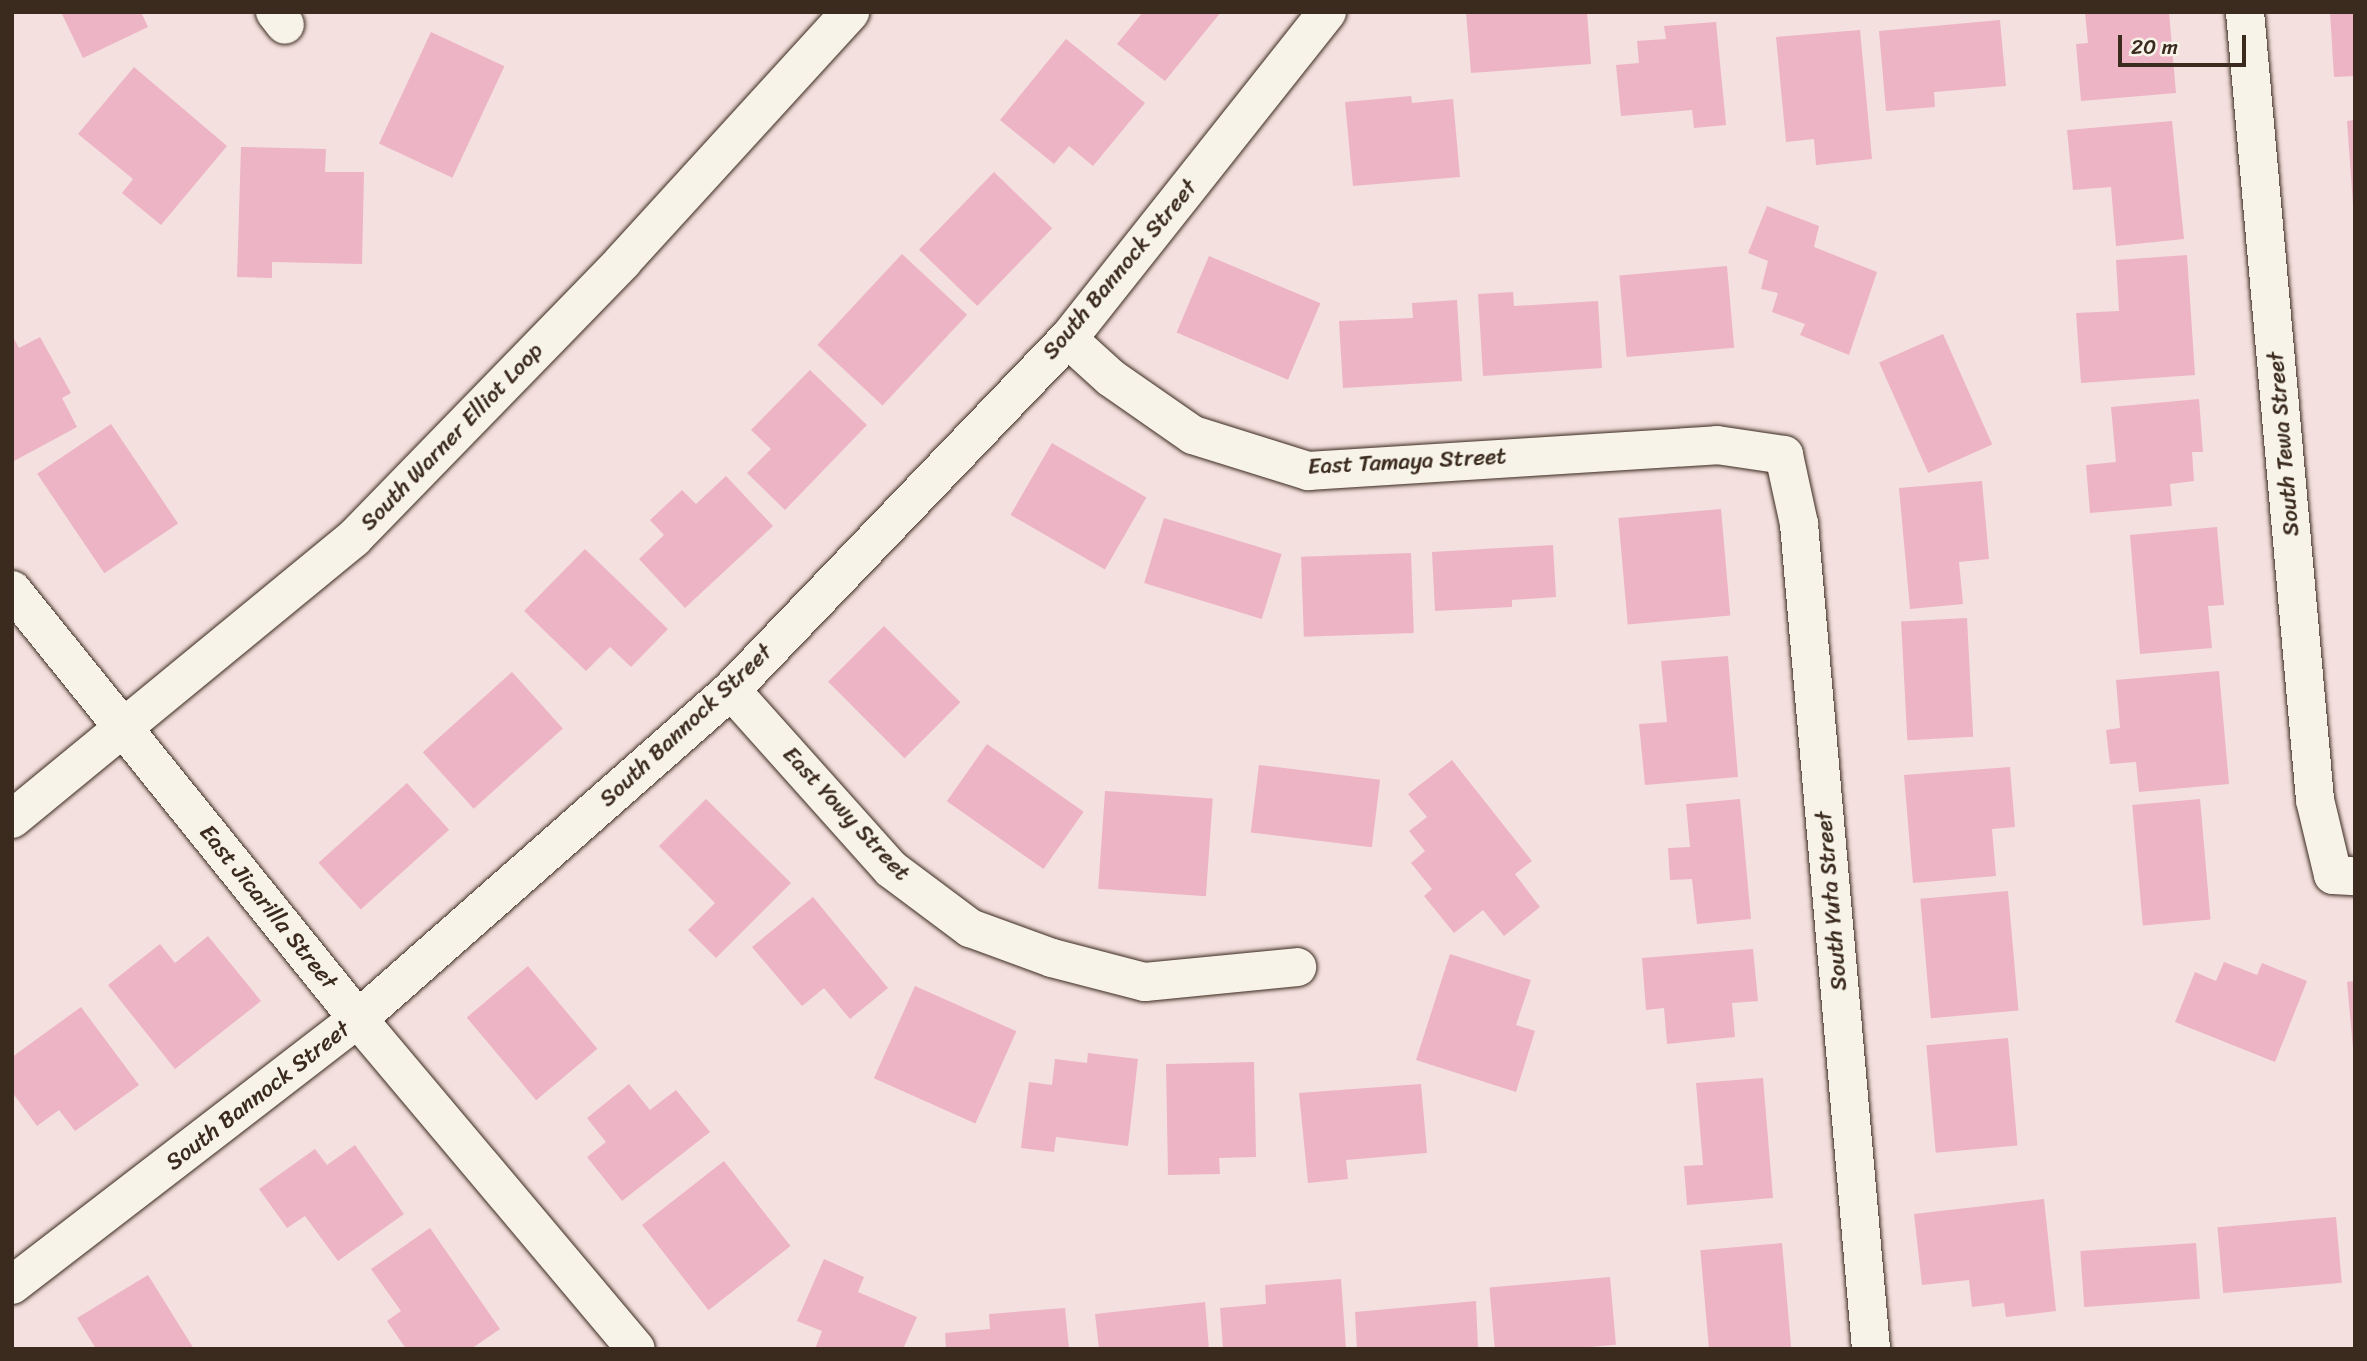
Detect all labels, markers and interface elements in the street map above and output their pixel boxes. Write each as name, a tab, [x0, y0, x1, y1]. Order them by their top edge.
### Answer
scale bar	[2122, 21, 2250, 65]
text: 20 m	[2131, 28, 2178, 66]
street label: South Bannock Street	[1037, 175, 1203, 365]
street label: South Warner Elliot Loop	[355, 337, 549, 537]
street label: South Tewa Street	[2262, 348, 2306, 540]
street label: East Tamaya Street	[1307, 443, 1507, 481]
street label: South Bannock Street	[594, 639, 778, 813]
street label: East Yowy Street	[777, 741, 915, 887]
street label: South Yuta Street	[1810, 808, 1854, 994]
street label: East Jicarilla Street	[193, 819, 343, 995]
street label: South Bannock Street	[161, 1016, 355, 1176]

